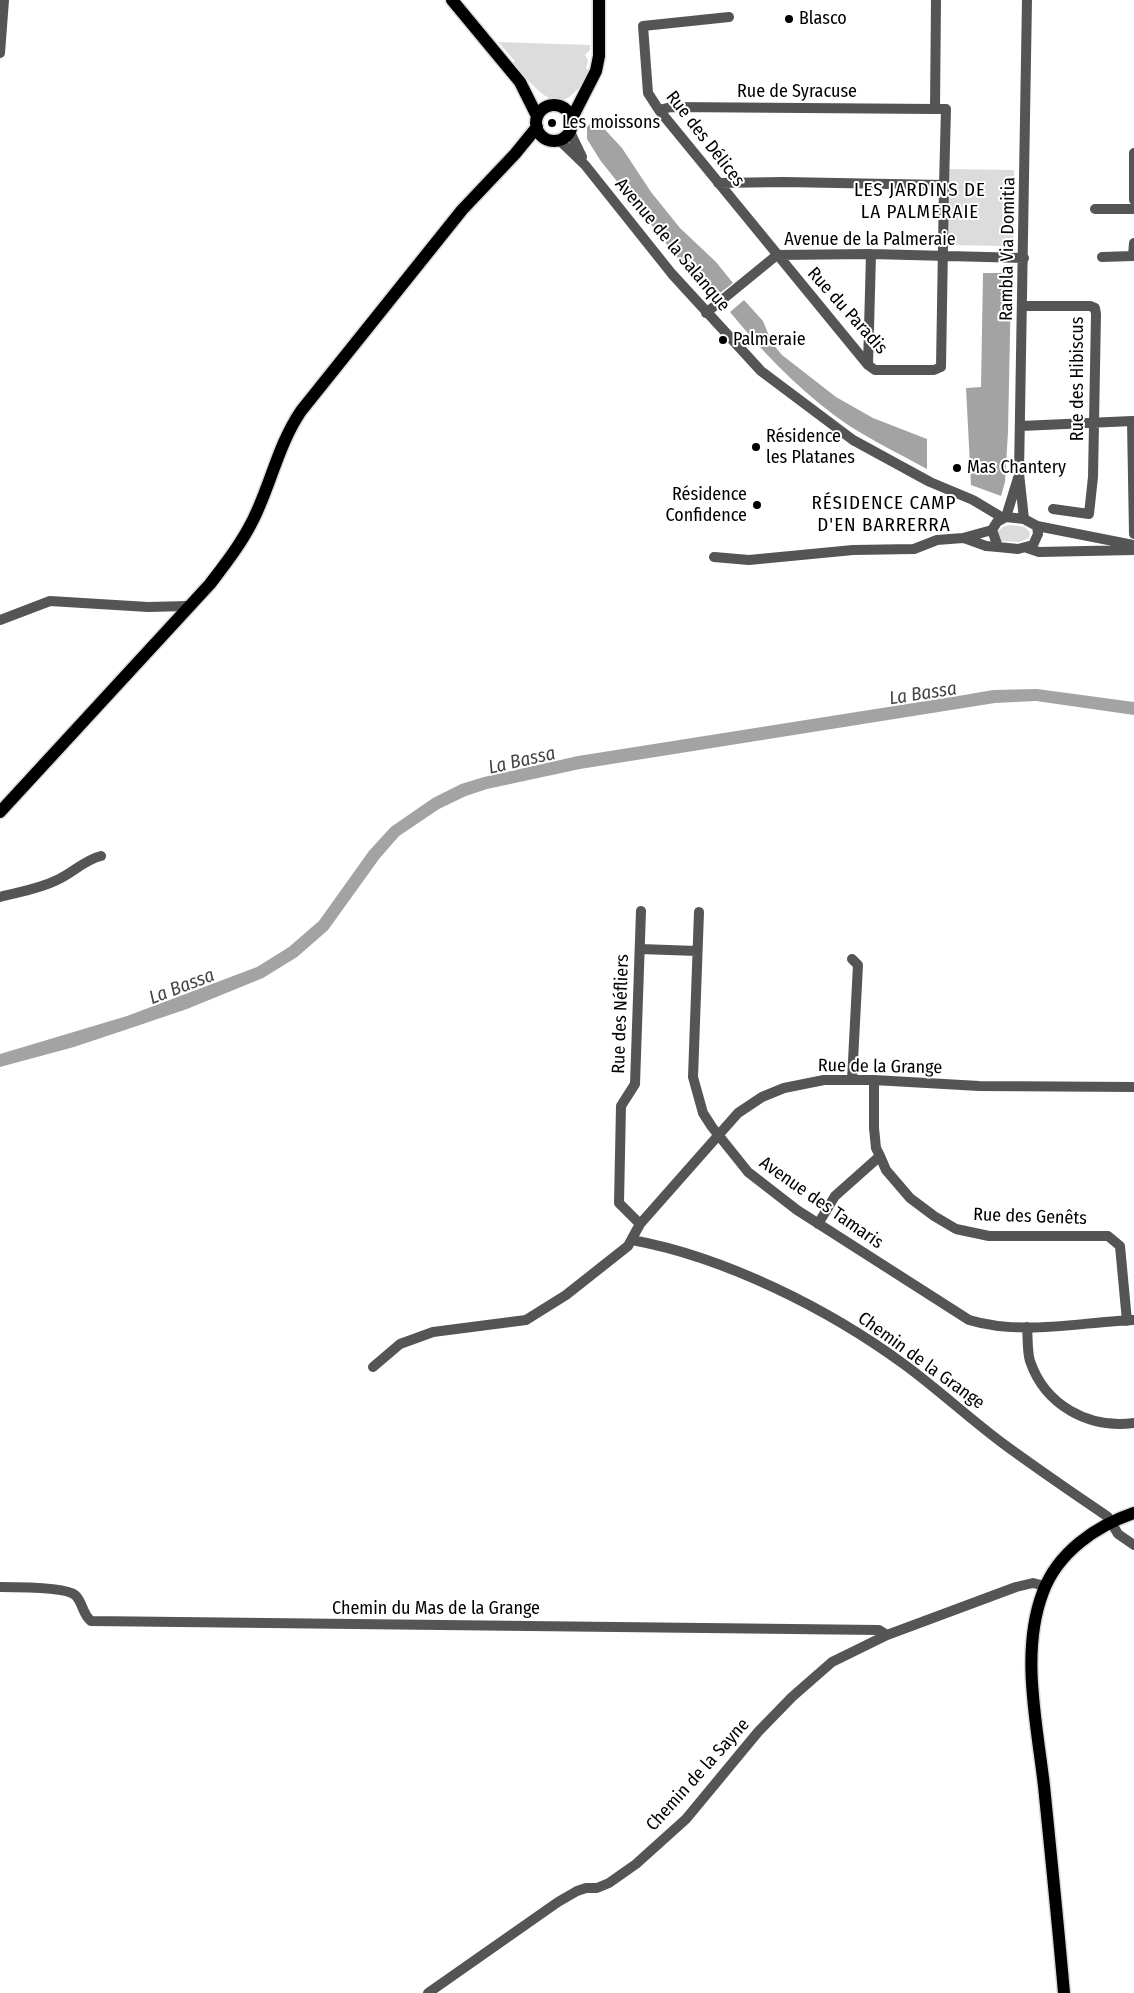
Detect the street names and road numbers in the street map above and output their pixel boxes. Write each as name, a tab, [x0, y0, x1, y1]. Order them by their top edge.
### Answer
street label: Rue de Syracuse	[737, 81, 857, 103]
street label: Rue des Délices	[661, 87, 749, 191]
street label: Avenue de la Salanque	[610, 174, 734, 316]
street label: Rambla Via Domitia	[996, 177, 1020, 321]
street label: Avenue de la Palmeraie	[784, 229, 956, 251]
street label: Rue du Paradis	[802, 263, 892, 359]
street label: Rue des Hibiscus	[1067, 317, 1089, 441]
street label: Rue des Néfliers	[608, 954, 634, 1074]
street label: Rue de la Grange	[818, 1055, 942, 1079]
street label: Avenue des Tamaris	[755, 1152, 887, 1254]
street label: Rue des Genêts	[973, 1204, 1087, 1230]
street label: Chemin de la Grange	[853, 1308, 989, 1414]
street label: Chemin du Mas de la Grange	[332, 1598, 540, 1620]
street label: Chemin de la Sayne	[642, 1714, 754, 1836]

